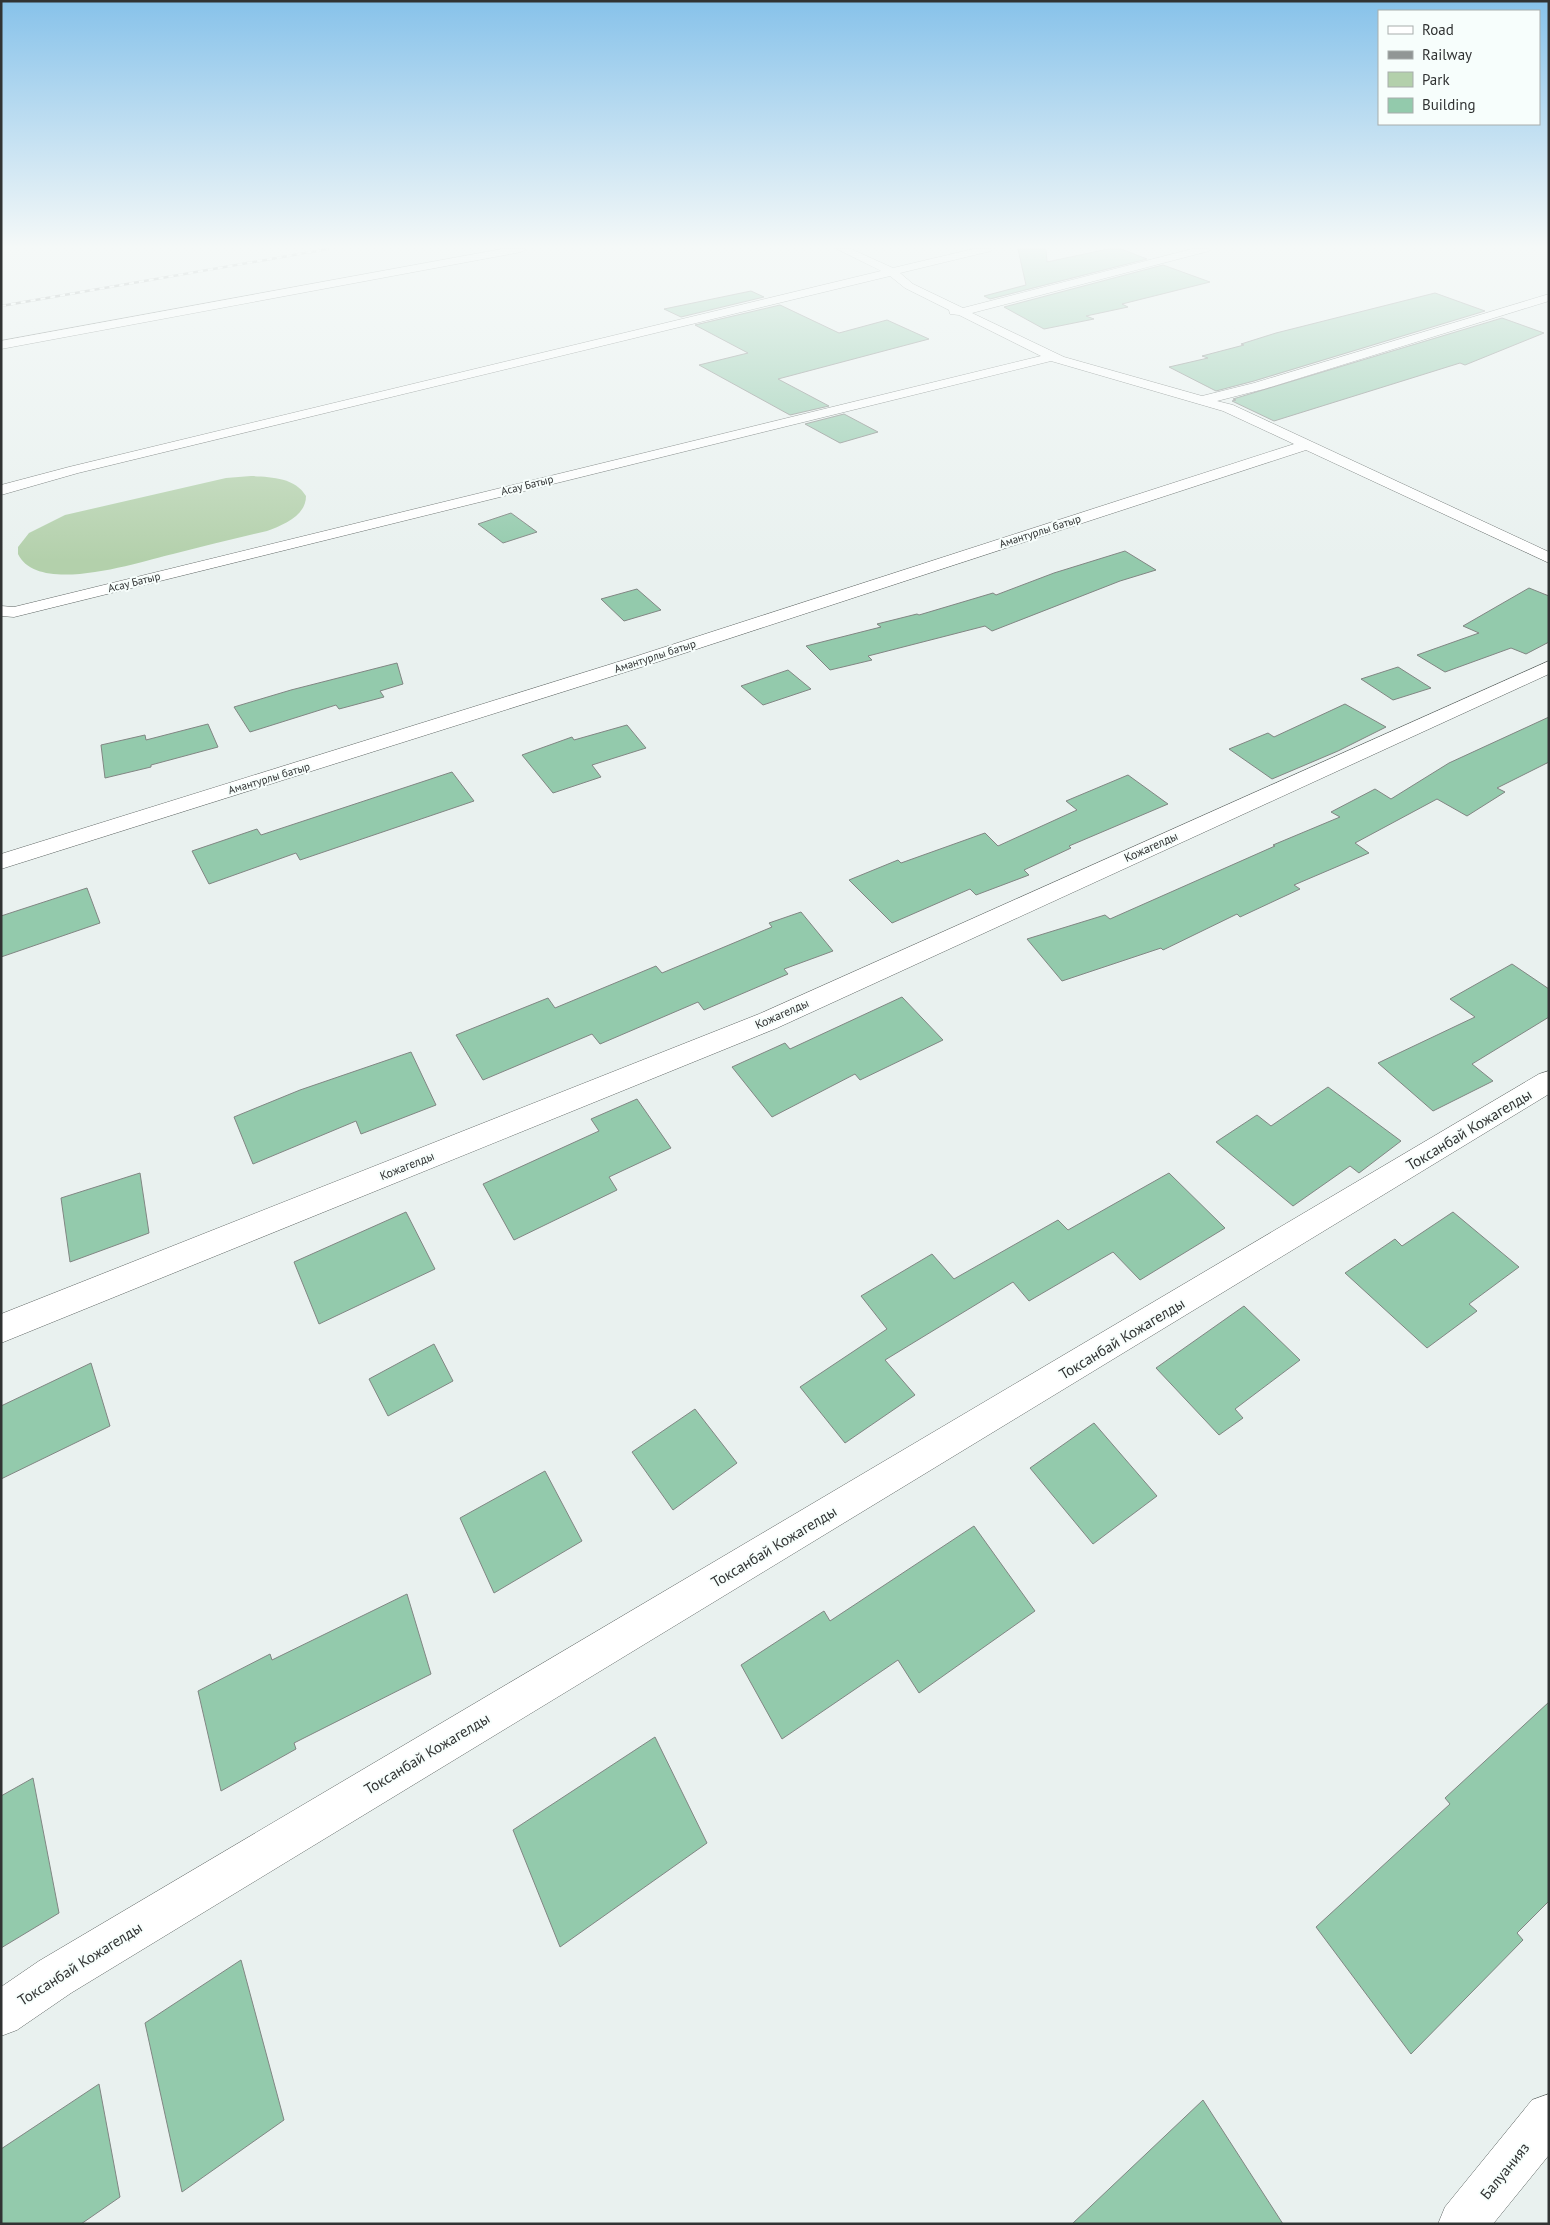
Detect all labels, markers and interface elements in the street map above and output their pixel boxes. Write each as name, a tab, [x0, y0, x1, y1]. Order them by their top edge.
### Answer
legend	[1378, 10, 1540, 125]
text: Road	[1422, 20, 1454, 39]
text: Railway	[1422, 45, 1472, 64]
text: Park	[1422, 70, 1450, 89]
text: Building	[1422, 95, 1476, 114]
street label: Асау Батыр	[499, 472, 555, 498]
street label: Амантурлы батыр	[997, 511, 1083, 551]
street label: Асау Батыр	[106, 569, 162, 595]
street label: Амантурлы батыр	[612, 636, 698, 676]
street label: Амантурлы батыр	[226, 759, 312, 797]
street label: Кожагелды	[1122, 828, 1180, 865]
street label: Кожагелды	[753, 995, 811, 1032]
street label: Токсанбай Кожагелды	[1403, 1085, 1535, 1175]
street label: Кожагелды	[377, 1148, 436, 1183]
street label: Токсанбай Кожагелды	[1056, 1294, 1188, 1384]
street label: Токсанбай Кожагелды	[708, 1502, 840, 1592]
street label: Токсанбай Кожагелды	[361, 1709, 493, 1799]
street label: Токсанбай Кожагелды	[14, 1918, 145, 2010]
street label: Балуанияз	[1476, 2138, 1533, 2203]

